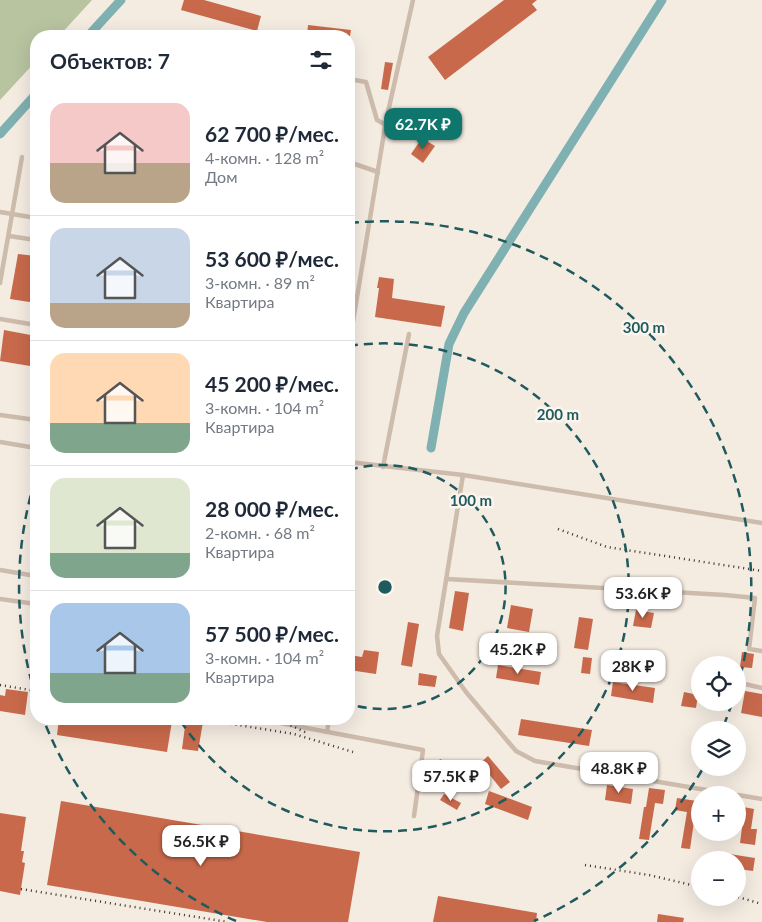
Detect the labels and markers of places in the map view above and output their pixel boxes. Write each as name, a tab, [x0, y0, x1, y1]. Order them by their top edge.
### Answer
pin: 62.7K ₽	[377, 108, 469, 150]
pin: 53.6K ₽	[597, 576, 689, 619]
centre of rings	[376, 578, 394, 596]
pin: 45.2K ₽	[472, 632, 564, 675]
pin: 28K ₽	[598, 650, 668, 692]
pin: 48.8K ₽	[573, 752, 665, 794]
pin: 57.5K ₽	[405, 760, 497, 802]
pin: 56.5K ₽	[155, 824, 247, 867]

